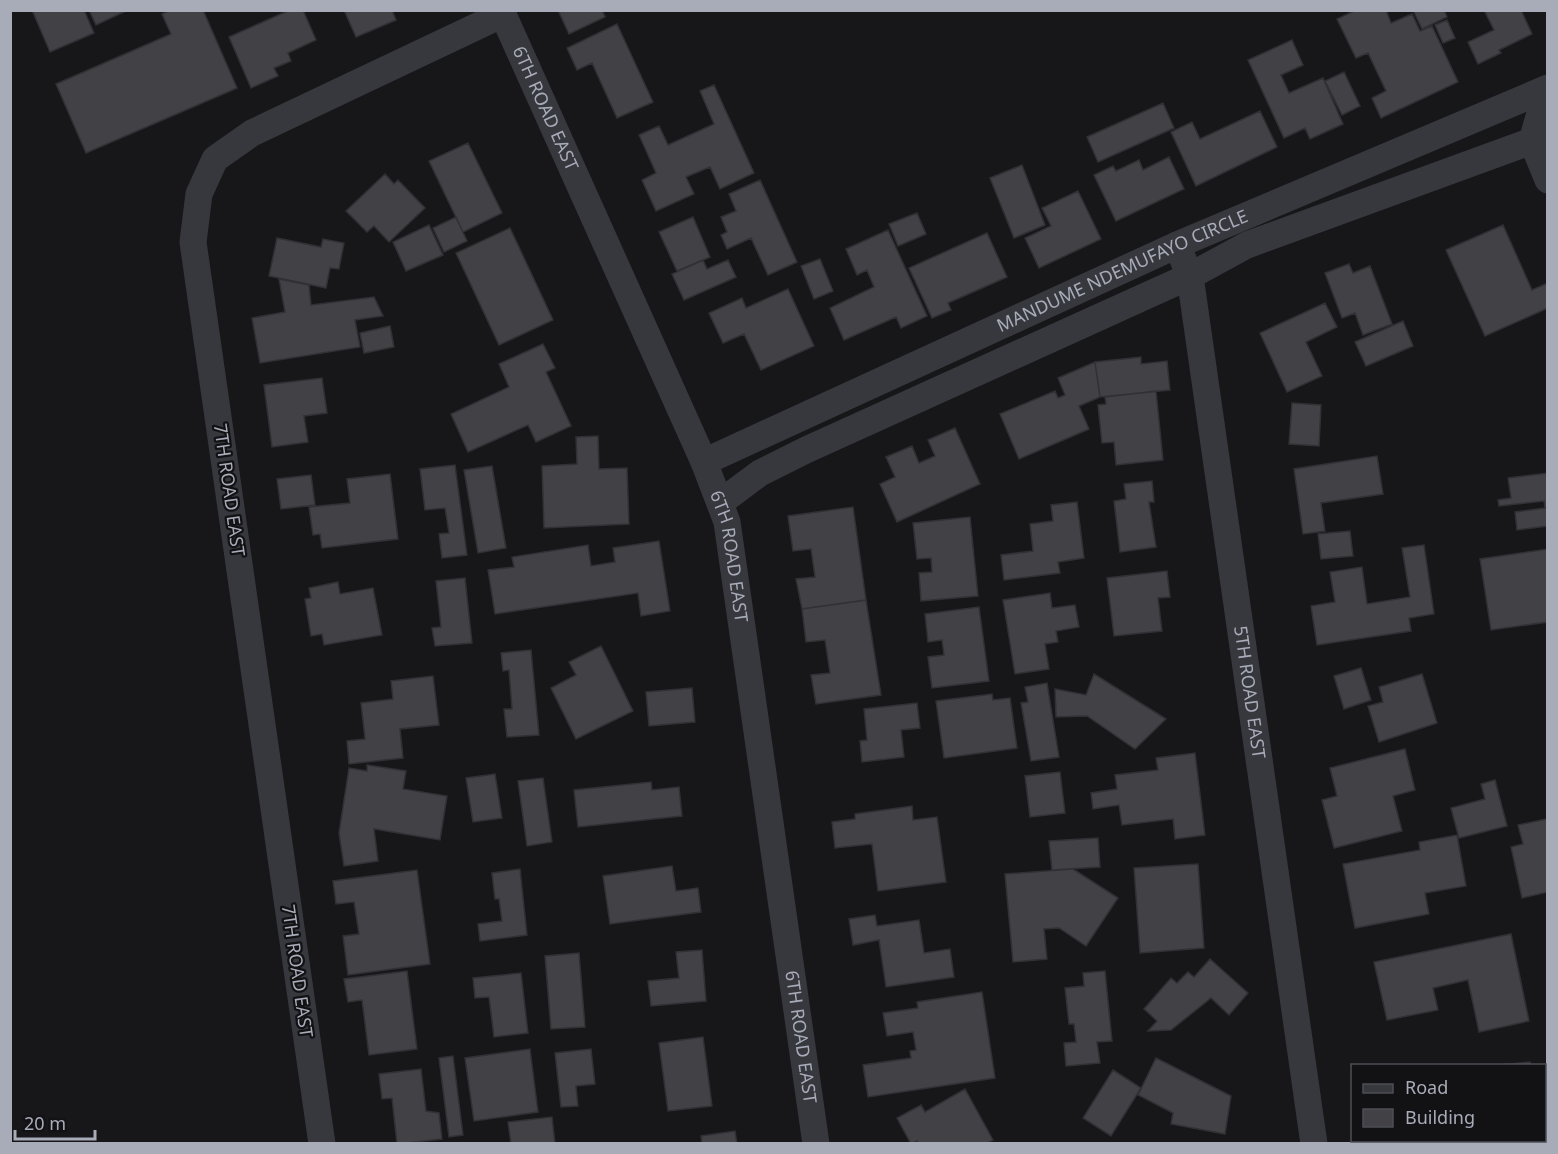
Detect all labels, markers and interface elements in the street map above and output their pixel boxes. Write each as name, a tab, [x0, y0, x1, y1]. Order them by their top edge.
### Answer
street label: 6TH ROAD EAST	[508, 42, 585, 174]
street label: MANDUME NDEMUFAYO CIRCLE	[993, 203, 1251, 337]
street label: 7TH ROAD EAST	[209, 422, 251, 558]
street label: 6TH ROAD EAST	[705, 487, 754, 624]
street label: 5TH ROAD EAST	[1229, 624, 1272, 760]
street label: 7TH ROAD EAST	[277, 903, 319, 1039]
street label: 6TH ROAD EAST	[780, 969, 823, 1105]
legend	[1351, 1064, 1546, 1142]
text: Road	[1405, 1075, 1448, 1099]
scale bar	[15, 1103, 94, 1141]
text: Building	[1405, 1105, 1475, 1129]
text: 20 m	[24, 1111, 66, 1135]

